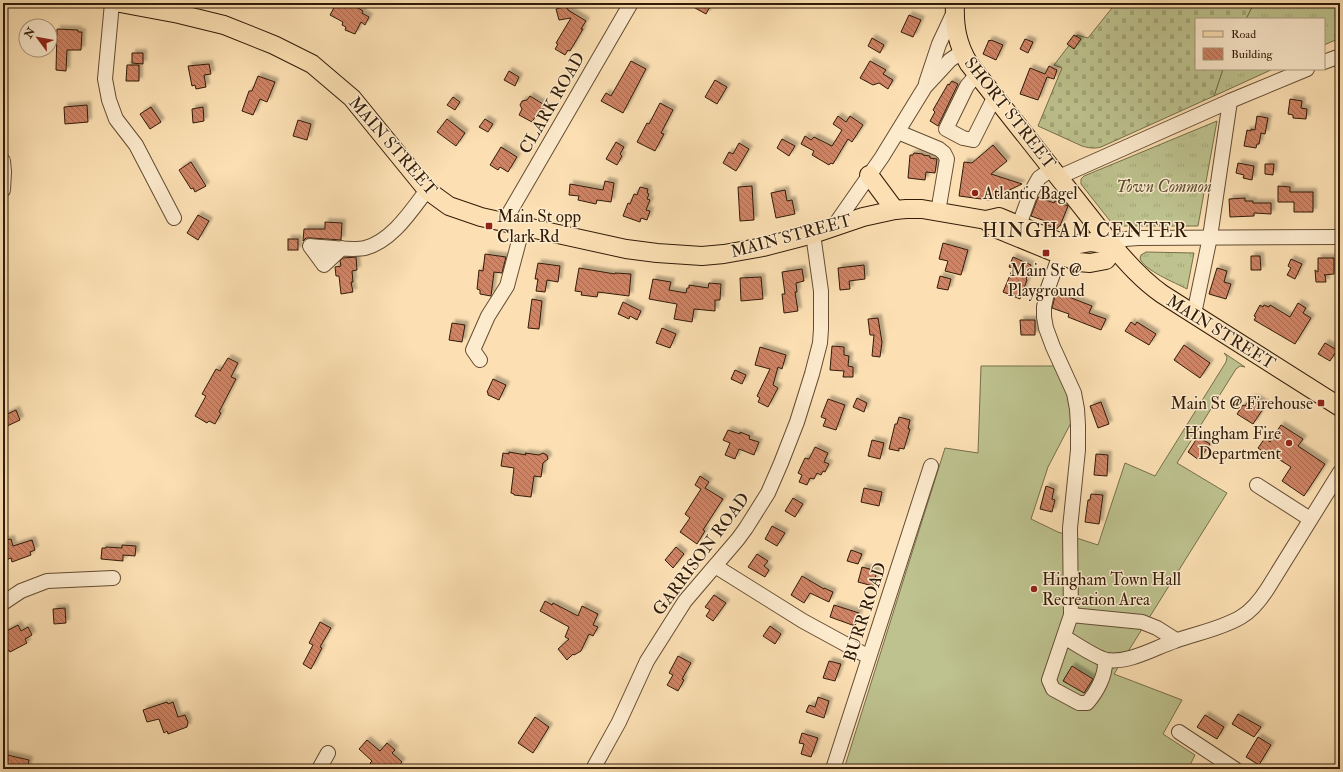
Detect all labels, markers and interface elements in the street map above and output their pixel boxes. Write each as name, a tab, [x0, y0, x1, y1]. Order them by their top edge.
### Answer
north arrow	[18, 18, 58, 58]
legend	[1195, 18, 1325, 70]
text: N	[21, 24, 39, 41]
text: Road	[1231, 27, 1256, 42]
text: Building	[1231, 47, 1274, 62]
street label: CLARK ROAD	[514, 49, 590, 157]
street label: SHORT STREET	[960, 53, 1060, 173]
street label: MAIN STREET	[344, 92, 442, 200]
park label: Town Common	[1116, 176, 1212, 197]
place label: Atlantic Bagel	[982, 183, 1078, 204]
marker: Atlantic Bagel	[970, 188, 980, 198]
place label: Main St opp Clark Rd	[497, 206, 582, 247]
street label: MAIN STREET	[728, 210, 854, 262]
district label: HINGHAM CENTER	[982, 219, 1188, 243]
marker: Main St opp Clark Rd	[484, 221, 494, 231]
marker: Main St @ Playground	[1041, 248, 1051, 258]
place label: Main St @ Playground	[1007, 260, 1085, 302]
street label: MAIN STREET	[1163, 290, 1280, 374]
place label: Main St @ Firehouse	[1170, 393, 1313, 414]
marker: Main St @ Firehouse	[1316, 398, 1326, 408]
place label: Hingham Fire Department	[1184, 423, 1281, 465]
marker: Hingham Fire Department	[1284, 438, 1294, 448]
street label: GARRISON ROAD	[648, 488, 754, 620]
street label: BURR ROAD	[839, 560, 891, 664]
place label: Hingham Town Hall Recreation Area	[1042, 569, 1182, 610]
marker: Hingham Town Hall Recreation Area	[1029, 584, 1039, 594]

